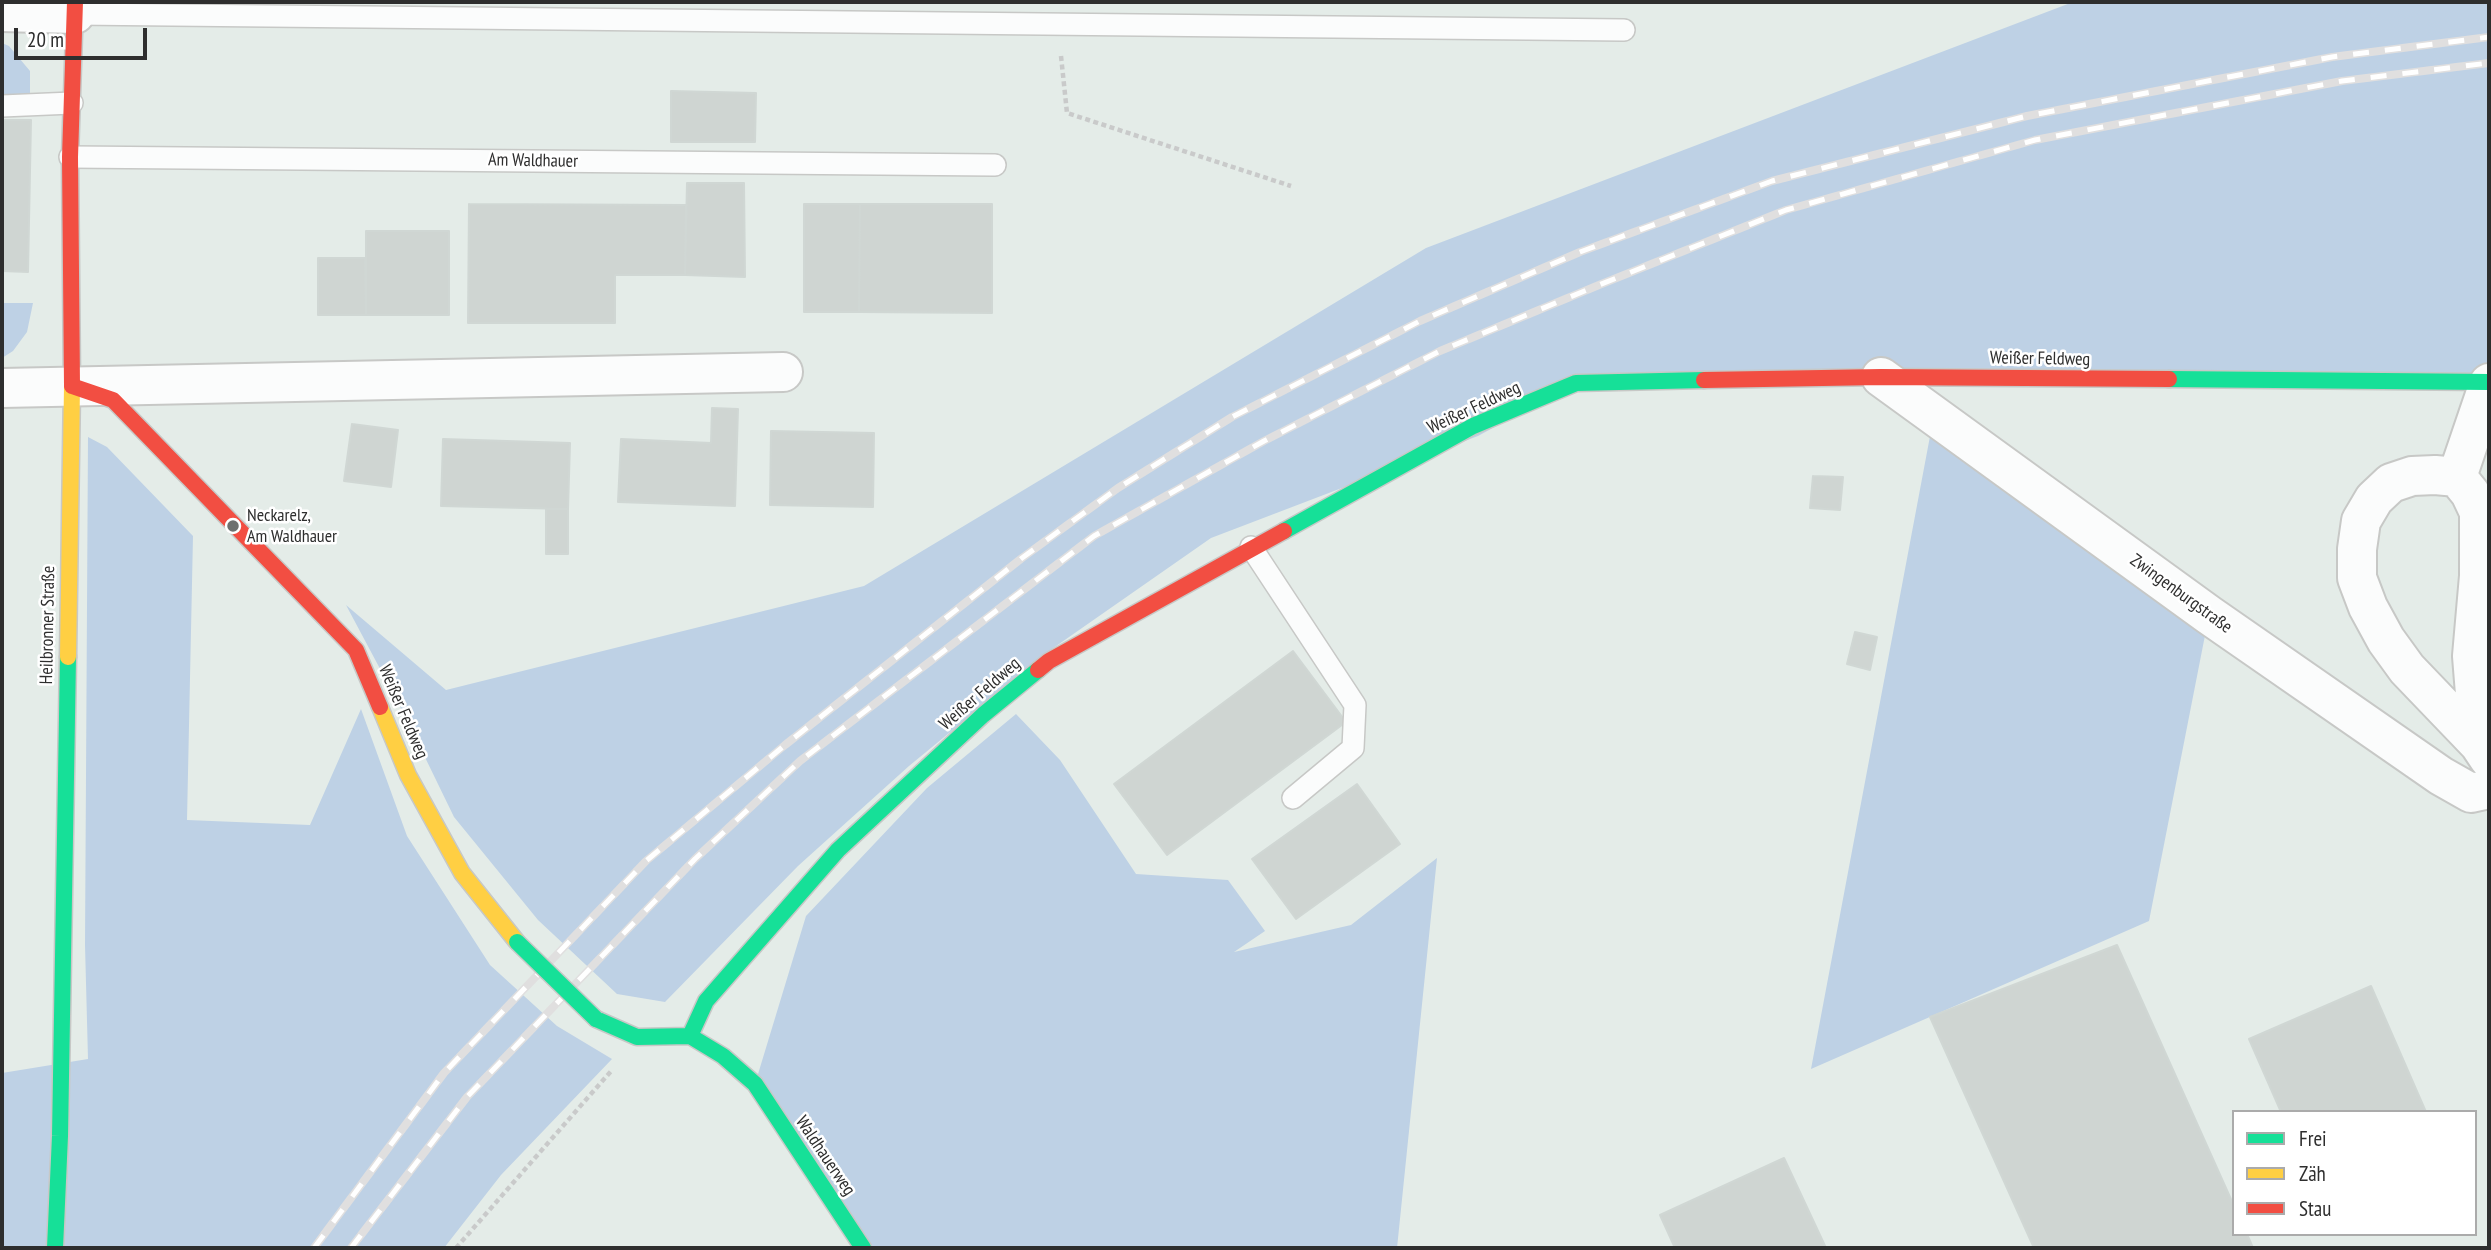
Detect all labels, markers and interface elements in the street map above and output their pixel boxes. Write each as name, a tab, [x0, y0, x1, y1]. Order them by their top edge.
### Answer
scale bar	[18, 14, 150, 58]
text: 20 m	[27, 26, 64, 53]
street label: Am Waldhauer	[488, 149, 578, 173]
street label: Weißer Feldweg	[1990, 347, 2090, 371]
street label: Weißer Feldweg	[1424, 377, 1524, 439]
place label: Neckarelz, Am Waldhauer	[247, 505, 337, 548]
marker: Neckarelz, Am Waldhauer	[225, 518, 241, 534]
street label: Zwingenburgstraße	[2126, 550, 2236, 638]
street label: Heilbronner Straße	[36, 565, 60, 685]
street label: Weißer Feldweg	[935, 653, 1025, 735]
street label: Weißer Feldweg	[373, 662, 433, 762]
legend	[2232, 1110, 2477, 1236]
street label: Waldhauerweg	[790, 1112, 860, 1200]
text: Frei	[2299, 1125, 2327, 1152]
text: Zäh	[2299, 1160, 2326, 1187]
text: Stau	[2299, 1195, 2331, 1222]

